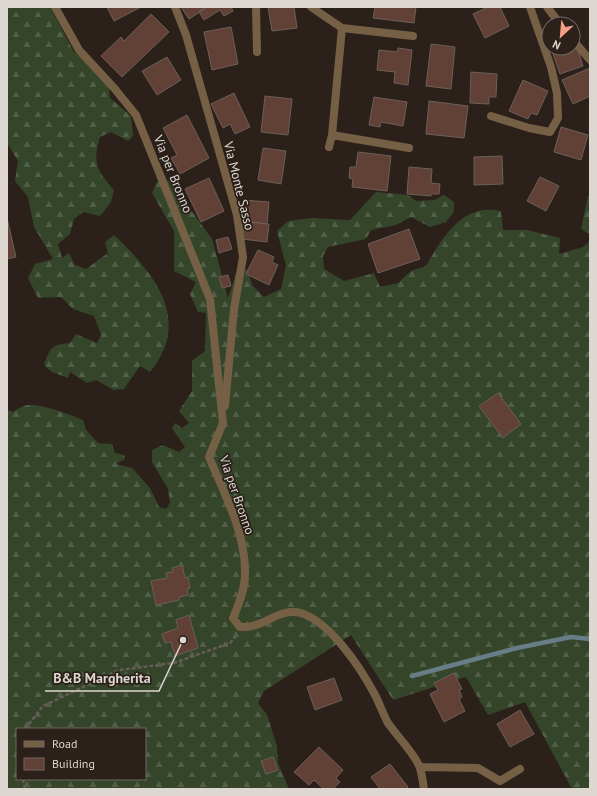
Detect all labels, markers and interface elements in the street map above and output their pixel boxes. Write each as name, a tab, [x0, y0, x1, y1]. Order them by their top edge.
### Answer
north arrow	[541, 16, 581, 56]
text: N	[550, 37, 563, 53]
street label: Via per Bronno	[149, 132, 196, 215]
street label: Via Monte Sasso	[220, 139, 258, 232]
street label: Via per Bronno	[215, 452, 258, 537]
callout: B&B Margherita	[45, 665, 159, 691]
text: B&B Margherita	[53, 669, 151, 687]
legend	[16, 728, 146, 780]
text: Road	[52, 736, 77, 751]
text: Building	[52, 756, 95, 771]

